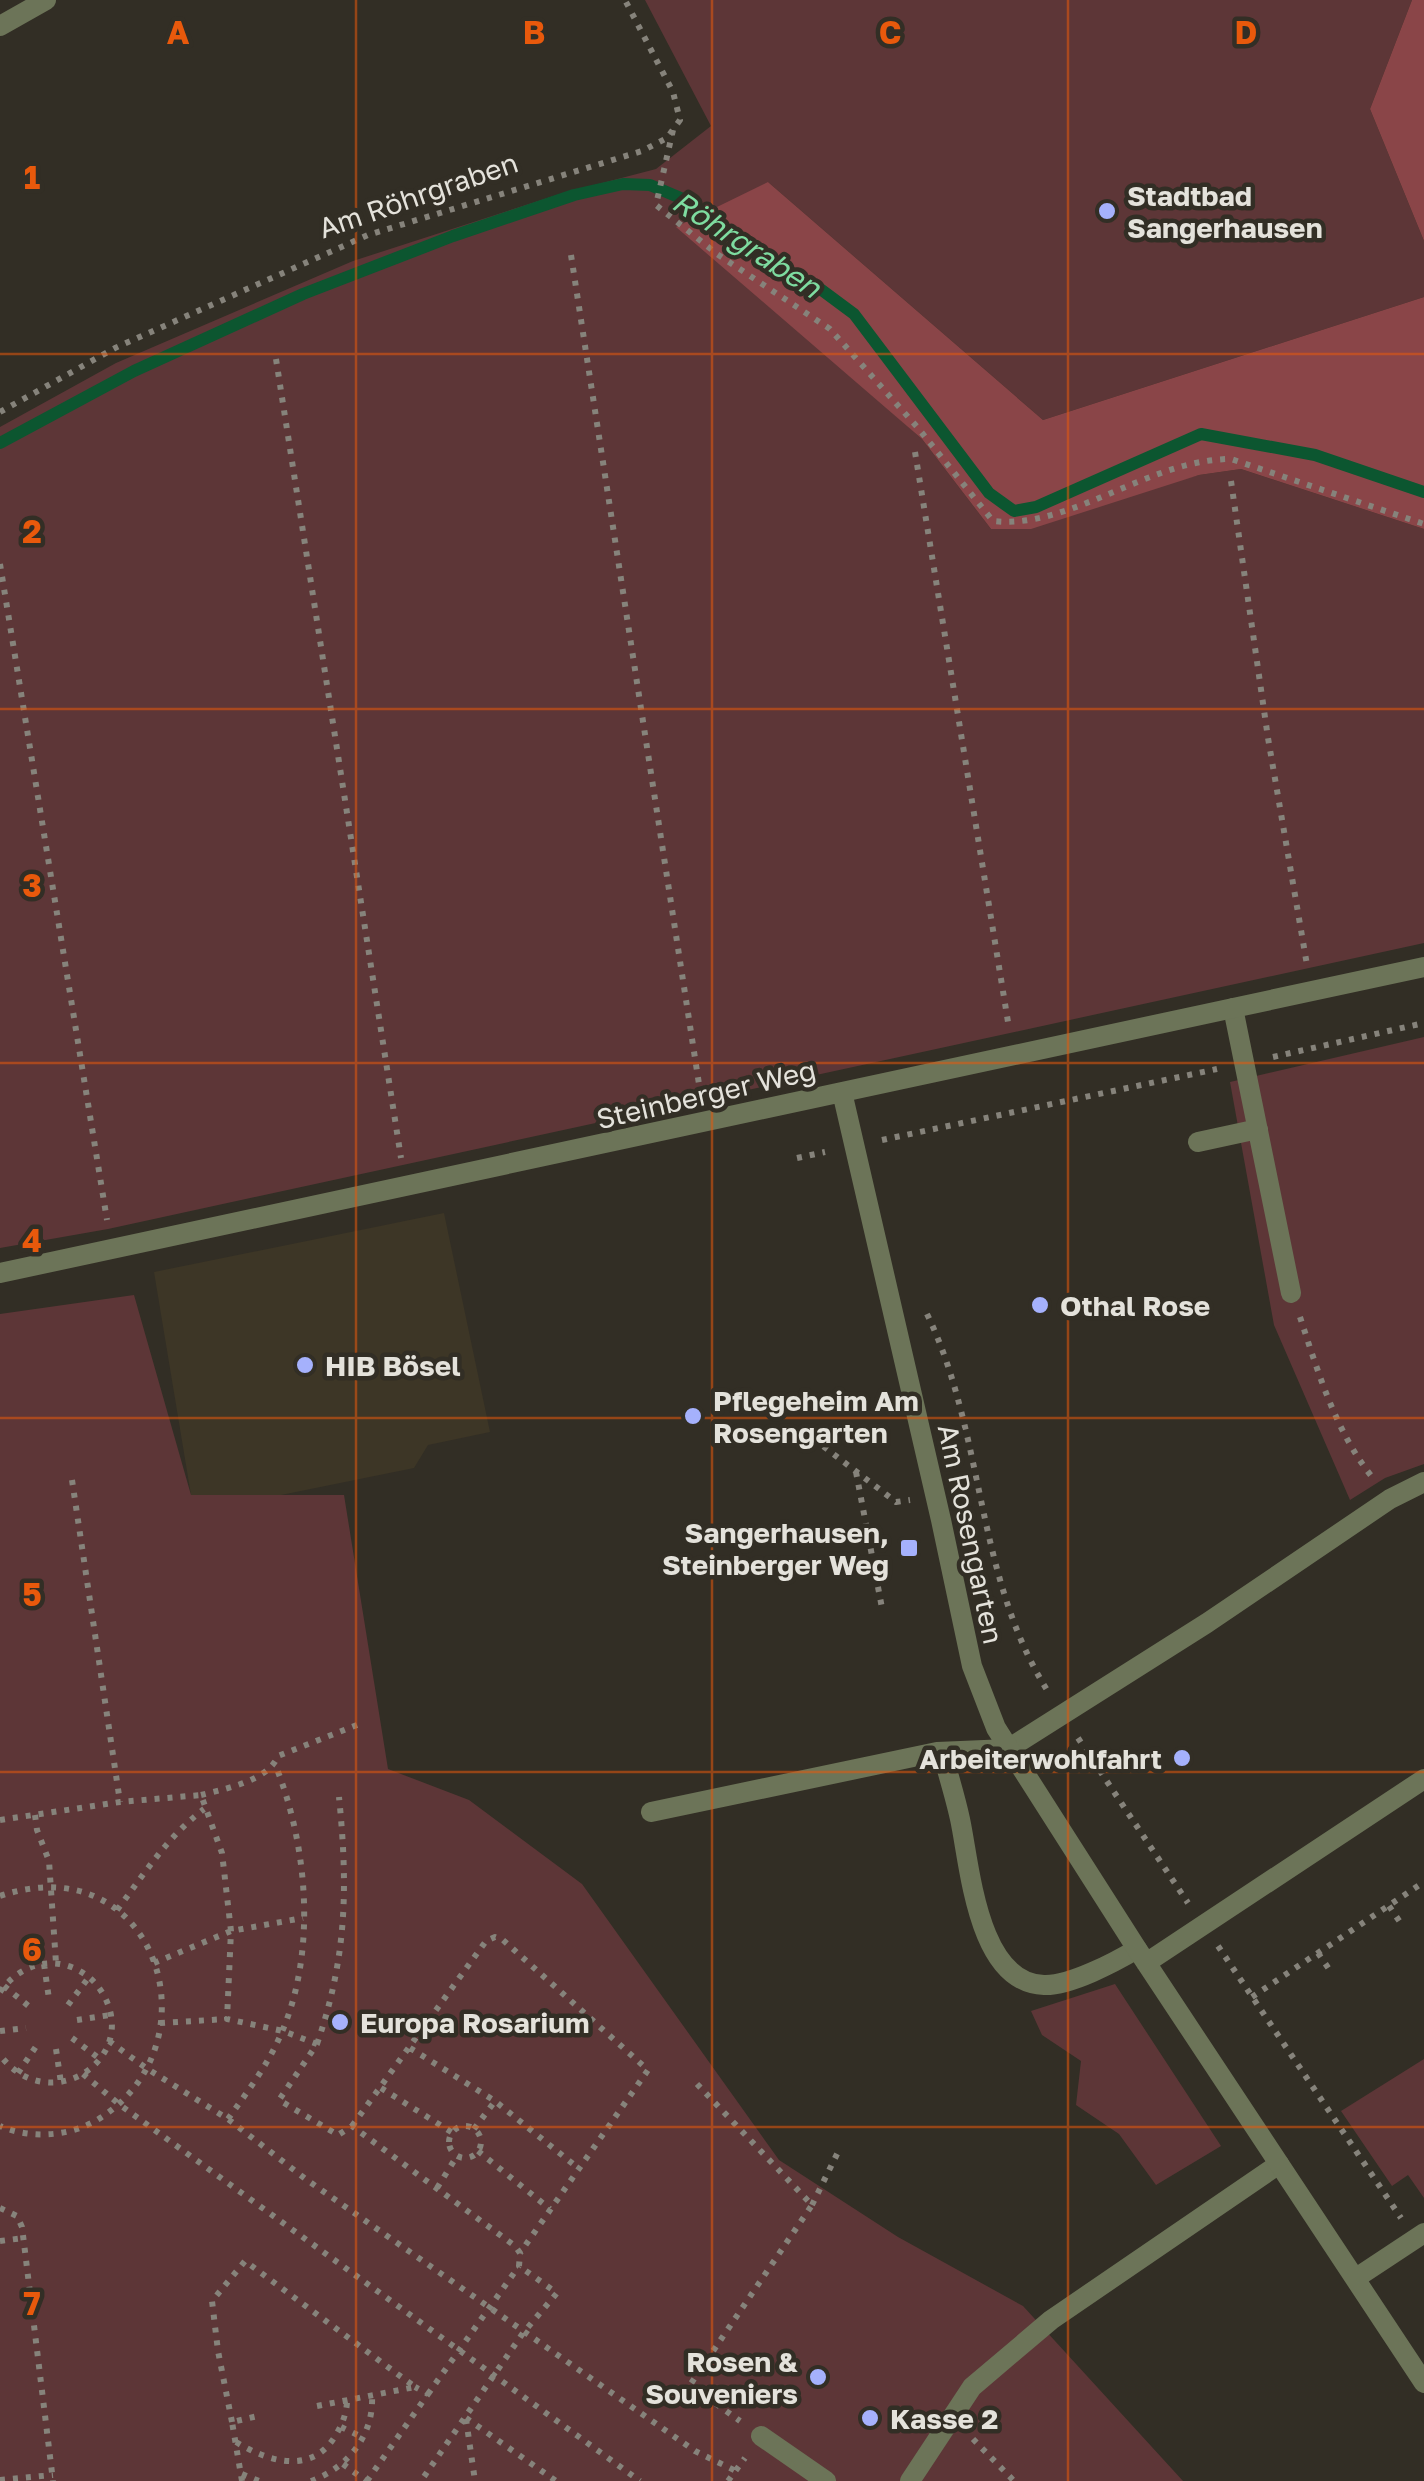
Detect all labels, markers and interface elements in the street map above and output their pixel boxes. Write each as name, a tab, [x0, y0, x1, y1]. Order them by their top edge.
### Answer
text: A	[167, 13, 190, 51]
text: B	[523, 13, 545, 51]
text: C	[879, 13, 901, 51]
text: D	[1235, 13, 1257, 51]
street label: Am Röhrgraben	[314, 145, 522, 245]
text: 1	[24, 158, 40, 196]
place label: Stadtbad Sangerhausen	[1127, 179, 1323, 244]
water label: Röhrgraben	[666, 183, 829, 306]
marker: Stadtbad Sangerhausen	[1096, 200, 1118, 222]
text: 2	[22, 512, 42, 550]
text: 3	[22, 866, 42, 904]
street label: Steinberger Weg	[593, 1053, 819, 1135]
text: 4	[22, 1221, 42, 1259]
place label: Othal Rose	[1060, 1289, 1210, 1322]
marker: Othal Rose	[1029, 1294, 1051, 1316]
place label: HIB Bösel	[325, 1349, 461, 1382]
marker: HIB Bösel	[294, 1354, 316, 1376]
place label: Pflegeheim Am Rosengarten	[713, 1384, 919, 1449]
marker: Pflegeheim Am Rosengarten	[682, 1405, 704, 1427]
street label: Am Rosengarten	[932, 1421, 1010, 1647]
place label: Sangerhausen, Steinberger Weg	[662, 1516, 889, 1581]
marker: Sangerhausen, Steinberger Weg	[898, 1537, 920, 1559]
text: 5	[22, 1575, 42, 1613]
place label: Arbeiterwohlfahrt	[919, 1742, 1162, 1775]
marker: Arbeiterwohlfahrt	[1171, 1747, 1193, 1769]
text: 6	[22, 1930, 42, 1968]
place label: Europa Rosarium	[360, 2006, 589, 2039]
marker: Europa Rosarium	[329, 2011, 351, 2033]
text: 7	[23, 2284, 41, 2322]
place label: Rosen & Souveniers	[645, 2345, 798, 2410]
marker: Rosen & Souveniers	[807, 2366, 829, 2388]
place label: Kasse 2	[890, 2402, 998, 2435]
marker: Kasse 2	[859, 2407, 881, 2429]

